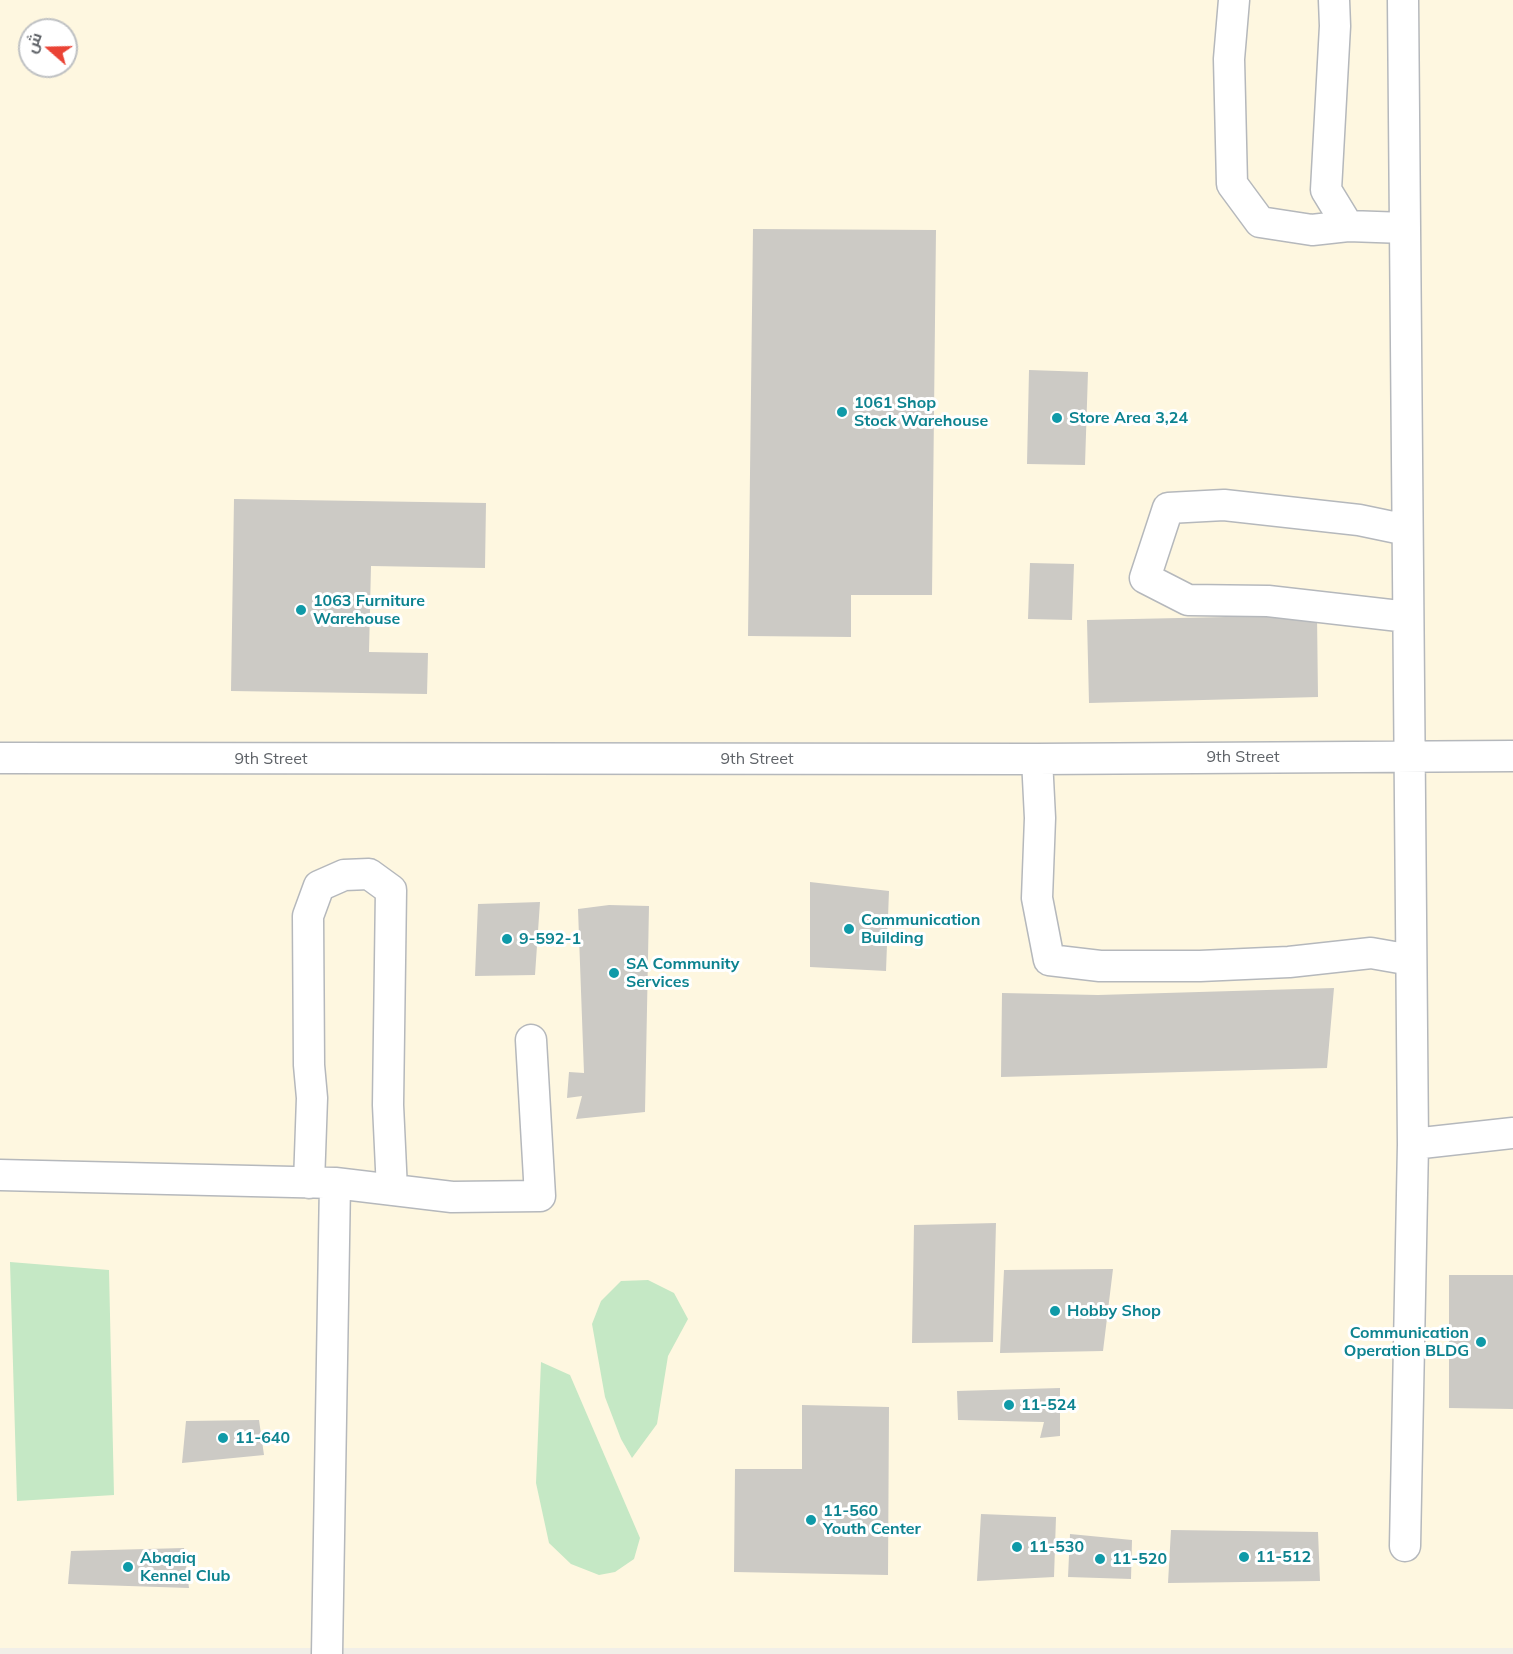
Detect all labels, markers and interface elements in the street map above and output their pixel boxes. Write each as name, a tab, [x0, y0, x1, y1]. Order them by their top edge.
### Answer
north arrow	[18, 18, 78, 78]
text: ش	[20, 29, 46, 56]
place label: 1061 Shop Stock Warehouse	[854, 393, 988, 431]
marker: 1061 Shop Stock Warehouse	[835, 405, 849, 419]
place label: Store Area 3,24	[1069, 408, 1188, 428]
marker: Store Area 3,24	[1050, 411, 1064, 425]
place label: 1063 Furniture Warehouse	[313, 591, 425, 629]
marker: 1063 Furniture Warehouse	[294, 603, 308, 617]
street label: 9th Street	[1207, 747, 1279, 767]
street label: 9th Street	[235, 749, 307, 769]
street label: 9th Street	[721, 749, 793, 769]
place label: Communication Building	[861, 910, 980, 948]
marker: Communication Building	[842, 922, 856, 936]
place label: 9-592-1	[519, 929, 581, 949]
marker: 9-592-1	[500, 932, 514, 946]
place label: SA Community Services	[626, 954, 740, 992]
marker: SA Community Services	[607, 966, 621, 980]
place label: Hobby Shop	[1067, 1301, 1161, 1321]
marker: Hobby Shop	[1048, 1304, 1062, 1318]
place label: Communication Operation BLDG	[1344, 1323, 1469, 1361]
marker: Communication Operation BLDG	[1474, 1335, 1488, 1349]
place label: 11-524	[1021, 1395, 1076, 1415]
marker: 11-524	[1002, 1398, 1016, 1412]
place label: 11-640	[235, 1428, 290, 1448]
marker: 11-640	[216, 1431, 230, 1445]
place label: 11-560 Youth Center	[823, 1501, 921, 1539]
marker: 11-560 Youth Center	[804, 1513, 818, 1527]
place label: 11-530	[1029, 1537, 1084, 1557]
marker: 11-530	[1010, 1540, 1024, 1554]
place label: 11-512	[1256, 1547, 1311, 1567]
place label: Abqaiq Kennel Club	[140, 1548, 230, 1586]
place label: 11-520	[1112, 1549, 1167, 1569]
marker: 11-512	[1237, 1550, 1251, 1564]
marker: 11-520	[1093, 1552, 1107, 1566]
marker: Abqaiq Kennel Club	[121, 1560, 135, 1574]

